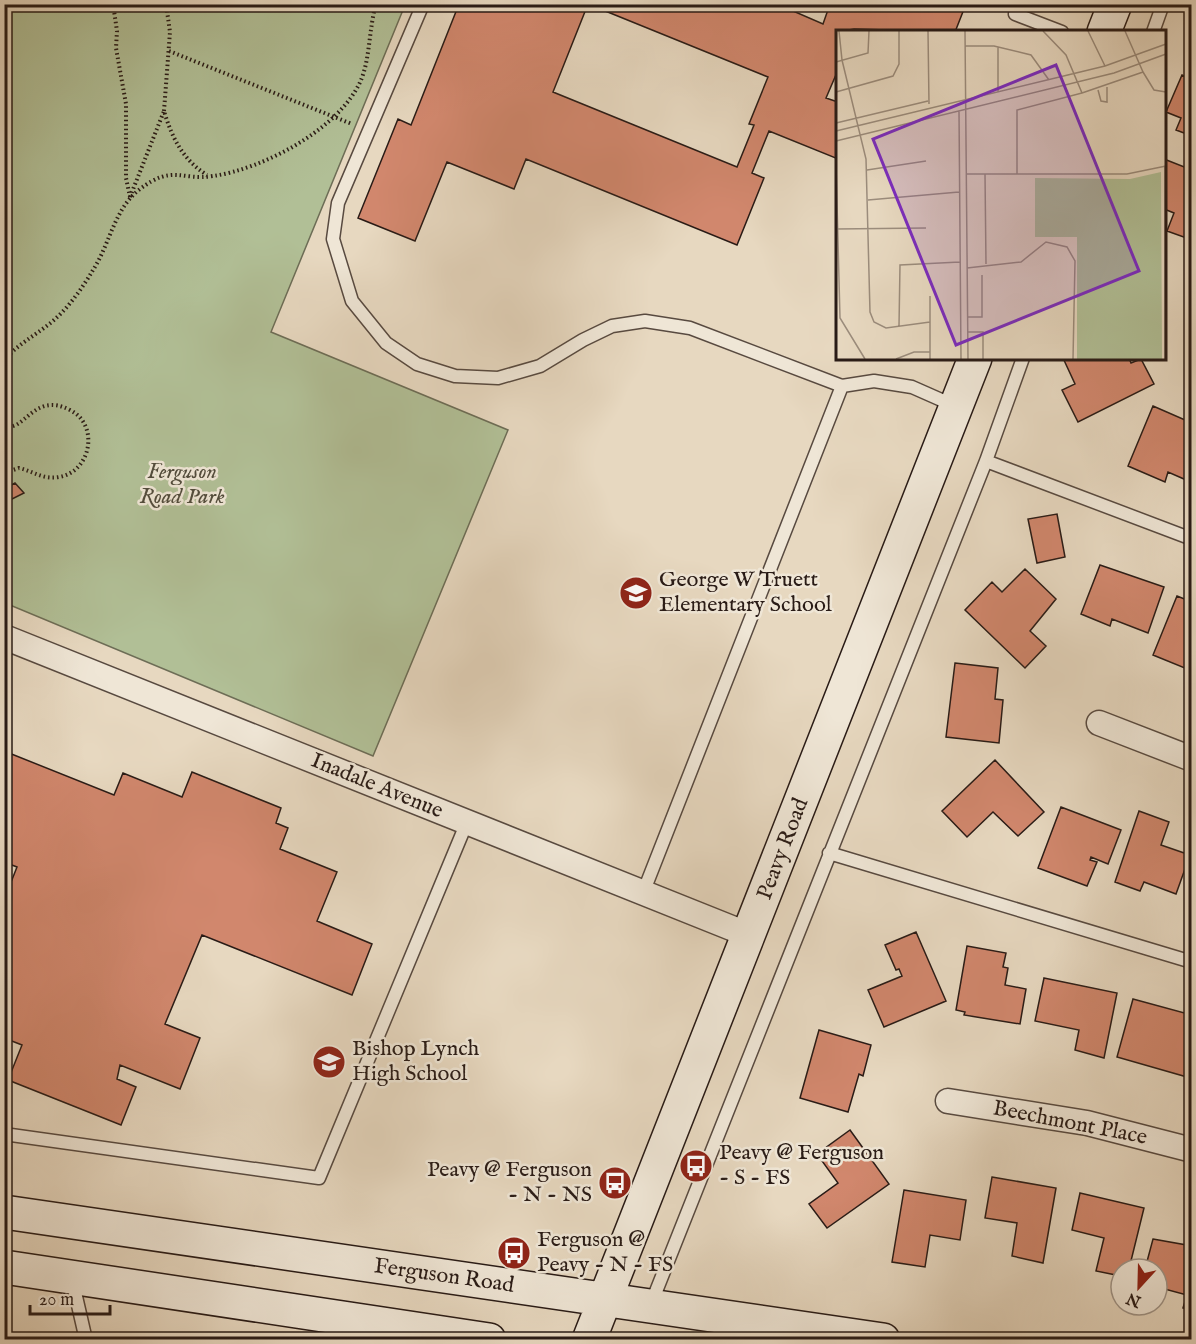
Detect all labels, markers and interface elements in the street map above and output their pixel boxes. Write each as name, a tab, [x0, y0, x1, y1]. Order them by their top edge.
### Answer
inset map	[836, 30, 1166, 360]
park label: Ferguson Road Park	[140, 458, 225, 511]
place label: George W Truett Elementary School	[659, 566, 832, 619]
school or university icon: George W Truett Elementary School	[618, 575, 654, 611]
street label: Inadale Avenue	[307, 747, 447, 825]
street label: Peavy Road	[751, 794, 815, 904]
place label: Bishop Lynch High School	[352, 1035, 480, 1088]
school or university icon: Bishop Lynch High School	[311, 1044, 347, 1080]
street label: Beechmont Place	[991, 1094, 1149, 1152]
place label: Peavy @ Ferguson - S - FS	[719, 1139, 884, 1192]
bus stop icon: Peavy @ Ferguson - S - FS	[678, 1148, 714, 1184]
place label: Peavy @ Ferguson - N - NS	[427, 1156, 592, 1209]
bus stop icon: Peavy @ Ferguson - N - NS	[597, 1165, 633, 1201]
place label: Ferguson @ Peavy - N - FS	[537, 1226, 673, 1279]
bus stop icon: Ferguson @ Peavy - N - FS	[496, 1235, 532, 1271]
street label: Ferguson Road	[372, 1252, 516, 1300]
north arrow	[1109, 1257, 1169, 1317]
scale bar	[30, 1278, 110, 1316]
text: N	[1124, 1287, 1145, 1311]
text: 20 m	[39, 1289, 74, 1312]

